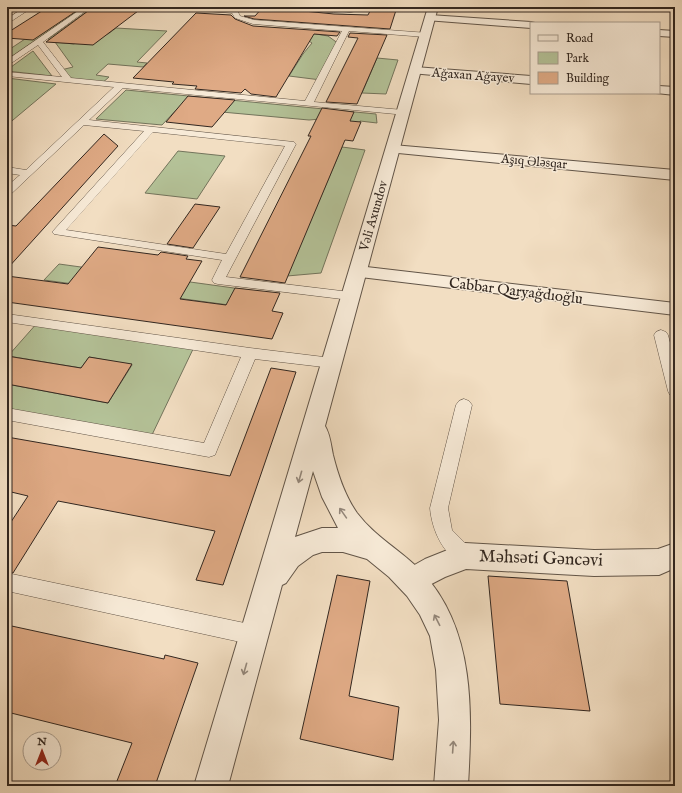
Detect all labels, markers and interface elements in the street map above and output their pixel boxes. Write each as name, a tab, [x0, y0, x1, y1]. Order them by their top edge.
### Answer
legend	[530, 22, 660, 94]
text: Road	[566, 31, 594, 46]
text: Park	[566, 51, 589, 66]
street label: Ağaxan Ağayev	[430, 65, 515, 87]
text: Building	[566, 71, 610, 86]
street label: Aşıq Ələsqar	[499, 151, 568, 173]
street label: Vəli Axundov	[356, 179, 392, 254]
street label: Cabbar Qaryağdıoğlu	[448, 273, 584, 309]
one-way arrow	[296, 470, 303, 483]
one-way arrow	[339, 507, 347, 518]
street label: Məhsəti Gəncəvi	[479, 545, 604, 573]
one-way arrow	[432, 614, 440, 626]
one-way arrow	[241, 662, 248, 675]
north arrow	[22, 731, 62, 771]
text: N	[36, 735, 47, 749]
one-way arrow	[450, 741, 457, 754]

